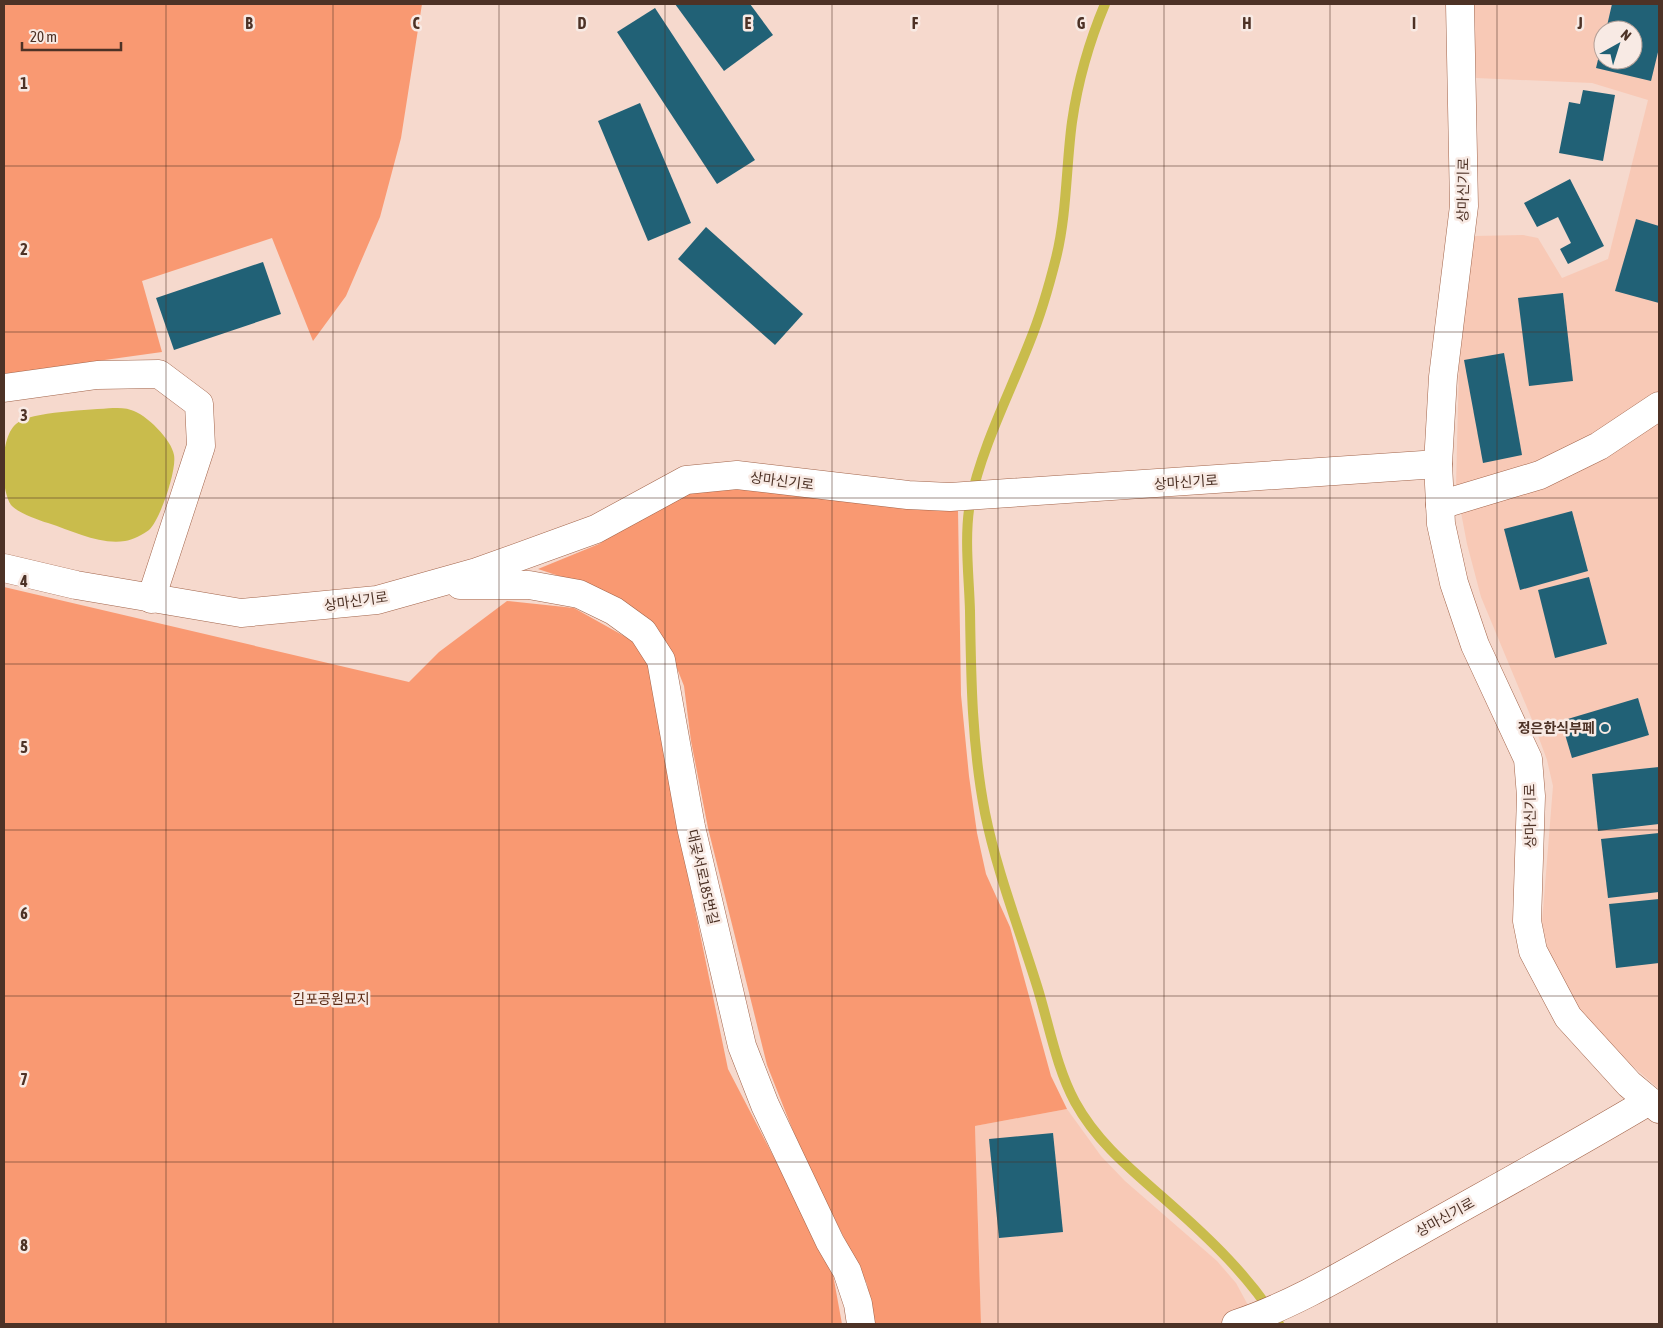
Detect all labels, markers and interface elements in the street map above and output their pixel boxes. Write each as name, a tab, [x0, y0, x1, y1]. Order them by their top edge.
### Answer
text: B	[245, 14, 253, 32]
text: C	[412, 14, 420, 32]
text: D	[578, 14, 587, 32]
text: E	[745, 14, 752, 32]
text: F	[912, 14, 919, 32]
text: G	[1077, 14, 1086, 32]
text: H	[1242, 14, 1252, 32]
text: I	[1412, 14, 1416, 32]
text: J	[1576, 14, 1583, 32]
scale bar	[22, 20, 121, 52]
north arrow	[1593, 20, 1643, 70]
text: N	[1618, 26, 1634, 44]
text: 20 m	[30, 28, 57, 45]
text: 1	[20, 74, 28, 92]
street label: 상마신기로	[1454, 158, 1472, 222]
text: 2	[20, 240, 28, 258]
text: 3	[20, 406, 28, 424]
street label: 상마신기로	[749, 469, 815, 493]
street label: 상마신기로	[1153, 472, 1219, 492]
text: 4	[19, 572, 28, 590]
street label: 상마신기로	[323, 589, 389, 613]
place label: 정은한식부페	[1518, 720, 1595, 736]
marker: 정은한식부페	[1599, 722, 1611, 734]
text: 5	[20, 738, 28, 756]
street label: 상마신기로	[1521, 784, 1539, 848]
street label: 대곶서로185번길	[684, 828, 722, 926]
text: 6	[20, 904, 28, 922]
park label: 김포공원묘지	[292, 991, 370, 1007]
text: 7	[20, 1070, 28, 1088]
street label: 상마신기로	[1413, 1194, 1477, 1240]
text: 8	[20, 1236, 28, 1254]

